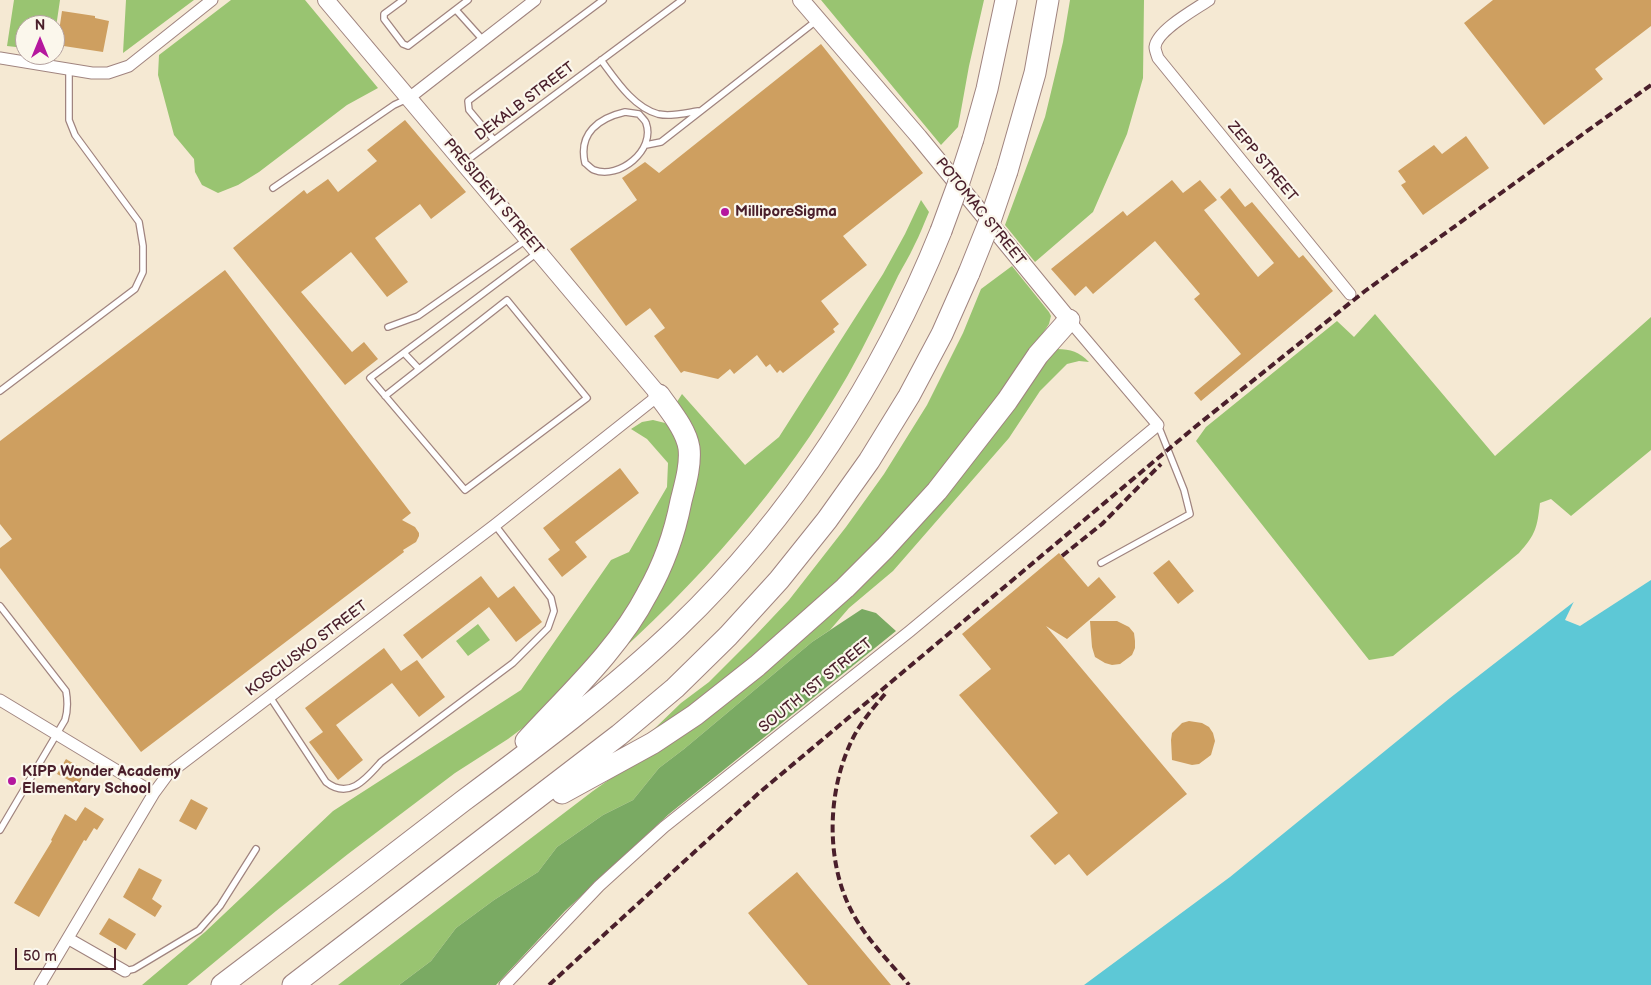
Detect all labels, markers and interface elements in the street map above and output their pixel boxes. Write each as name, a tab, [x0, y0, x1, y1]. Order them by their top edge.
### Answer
north arrow	[15, 15, 65, 65]
text: N	[35, 17, 45, 34]
street label: DEKALB STREET	[472, 59, 578, 145]
street label: ZEPP STREET	[1223, 118, 1301, 206]
street label: PRESIDENT STREET	[439, 135, 547, 259]
street label: POTOMAC STREET	[931, 155, 1029, 269]
place label: MilliporeSigma	[735, 203, 837, 221]
marker: MilliporeSigma	[719, 206, 731, 218]
street label: KOSCIUSKO STREET	[243, 597, 371, 701]
street label: SOUTH 1ST STREET	[756, 635, 876, 737]
place label: KIPP Wonder Academy Elementary School	[22, 763, 181, 798]
marker: KIPP Wonder Academy Elementary School	[6, 775, 18, 787]
scale bar	[18, 938, 119, 970]
text: 50 m	[23, 947, 57, 966]

